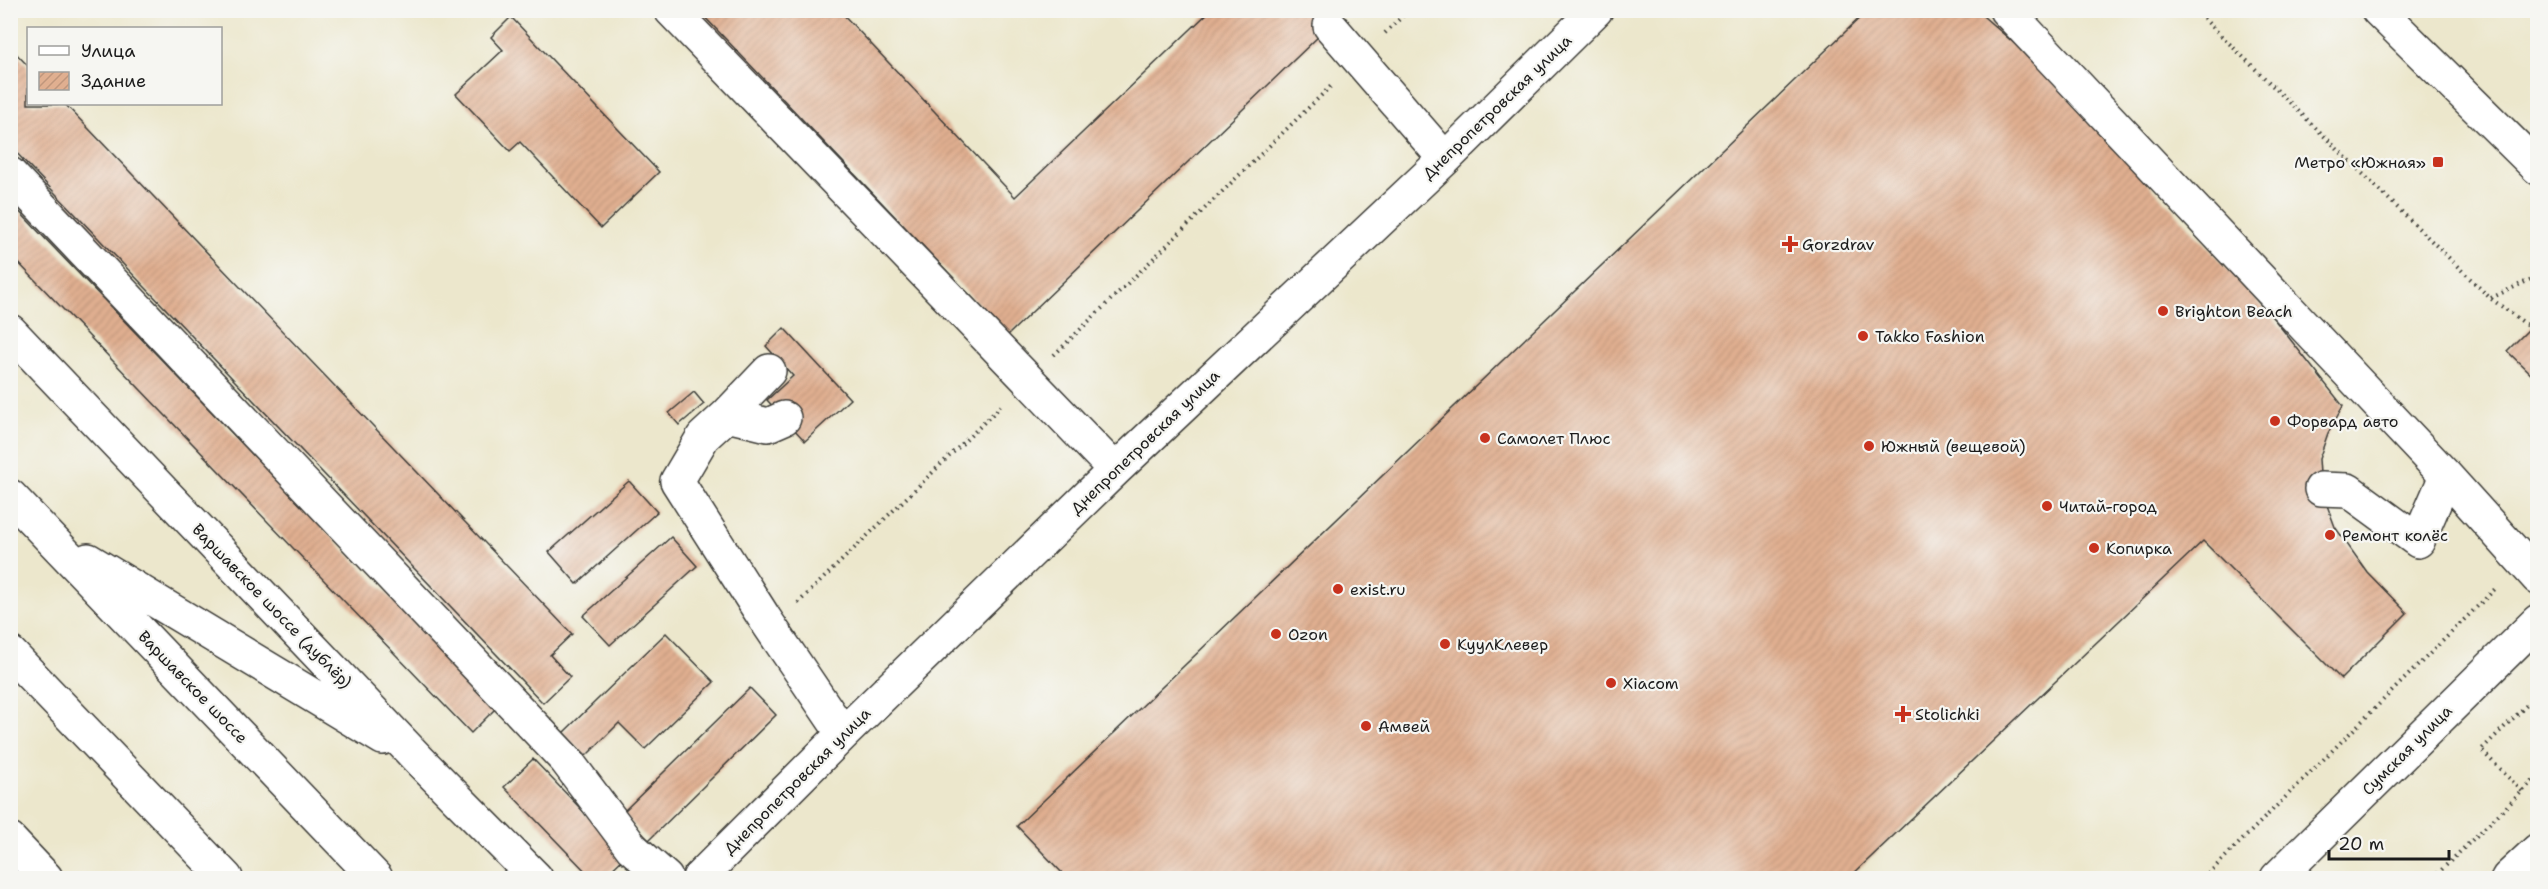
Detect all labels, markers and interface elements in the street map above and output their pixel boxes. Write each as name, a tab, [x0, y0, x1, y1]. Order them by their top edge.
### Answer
legend	[27, 27, 222, 105]
street label: Днепропетровская улица	[1418, 30, 1576, 184]
text: Улица	[81, 39, 135, 63]
text: Здание	[81, 69, 146, 93]
place label: Метро «Южная»	[2294, 152, 2426, 173]
marker: Метро «Южная»	[2431, 155, 2445, 169]
place label: Gorzdrav	[1802, 234, 1875, 255]
marker: Gorzdrav	[1783, 237, 1797, 251]
place label: Brighton Beach	[2175, 301, 2292, 322]
marker: Brighton Beach	[2156, 304, 2170, 318]
place label: Takko Fashion	[1875, 326, 1985, 347]
marker: Takko Fashion	[1856, 329, 1870, 343]
street label: Днепропетровская улица	[1066, 365, 1224, 519]
place label: Форвард авто	[2287, 411, 2398, 432]
marker: Форвард авто	[2268, 414, 2282, 428]
place label: Самолет Плюс	[1497, 428, 1611, 449]
marker: Самолет Плюс	[1478, 431, 1492, 445]
place label: Южный (вещевой)	[1881, 436, 2025, 457]
marker: Южный (вещевой)	[1862, 439, 1876, 453]
place label: Читай-город	[2059, 496, 2157, 517]
marker: Читай-город	[2040, 499, 2054, 513]
street label: Варшавское шоссе (дублёр)	[188, 520, 356, 692]
place label: Ремонт колёс	[2342, 525, 2448, 546]
marker: Ремонт колёс	[2323, 528, 2337, 542]
place label: Копирка	[2106, 538, 2172, 559]
marker: Копирка	[2087, 541, 2101, 555]
place label: exist.ru	[1350, 579, 1406, 600]
marker: exist.ru	[1331, 582, 1345, 596]
place label: Ozon	[1288, 624, 1328, 645]
street label: Варшавское шоссе	[134, 627, 252, 747]
marker: Ozon	[1269, 627, 1283, 641]
place label: КуулКлевер	[1457, 634, 1548, 655]
marker: КуулКлевер	[1438, 637, 1452, 651]
place label: Xiacom	[1623, 673, 1679, 694]
marker: Xiacom	[1604, 676, 1618, 690]
street label: Сумская улица	[2357, 700, 2457, 800]
street label: Днепропетровская улица	[719, 703, 875, 859]
place label: Stolichki	[1915, 704, 1980, 725]
marker: Stolichki	[1896, 707, 1910, 721]
place label: Амвей	[1378, 716, 1430, 737]
marker: Амвей	[1359, 719, 1373, 733]
scale bar	[2329, 823, 2449, 861]
text: 20 m	[2338, 832, 2384, 856]

